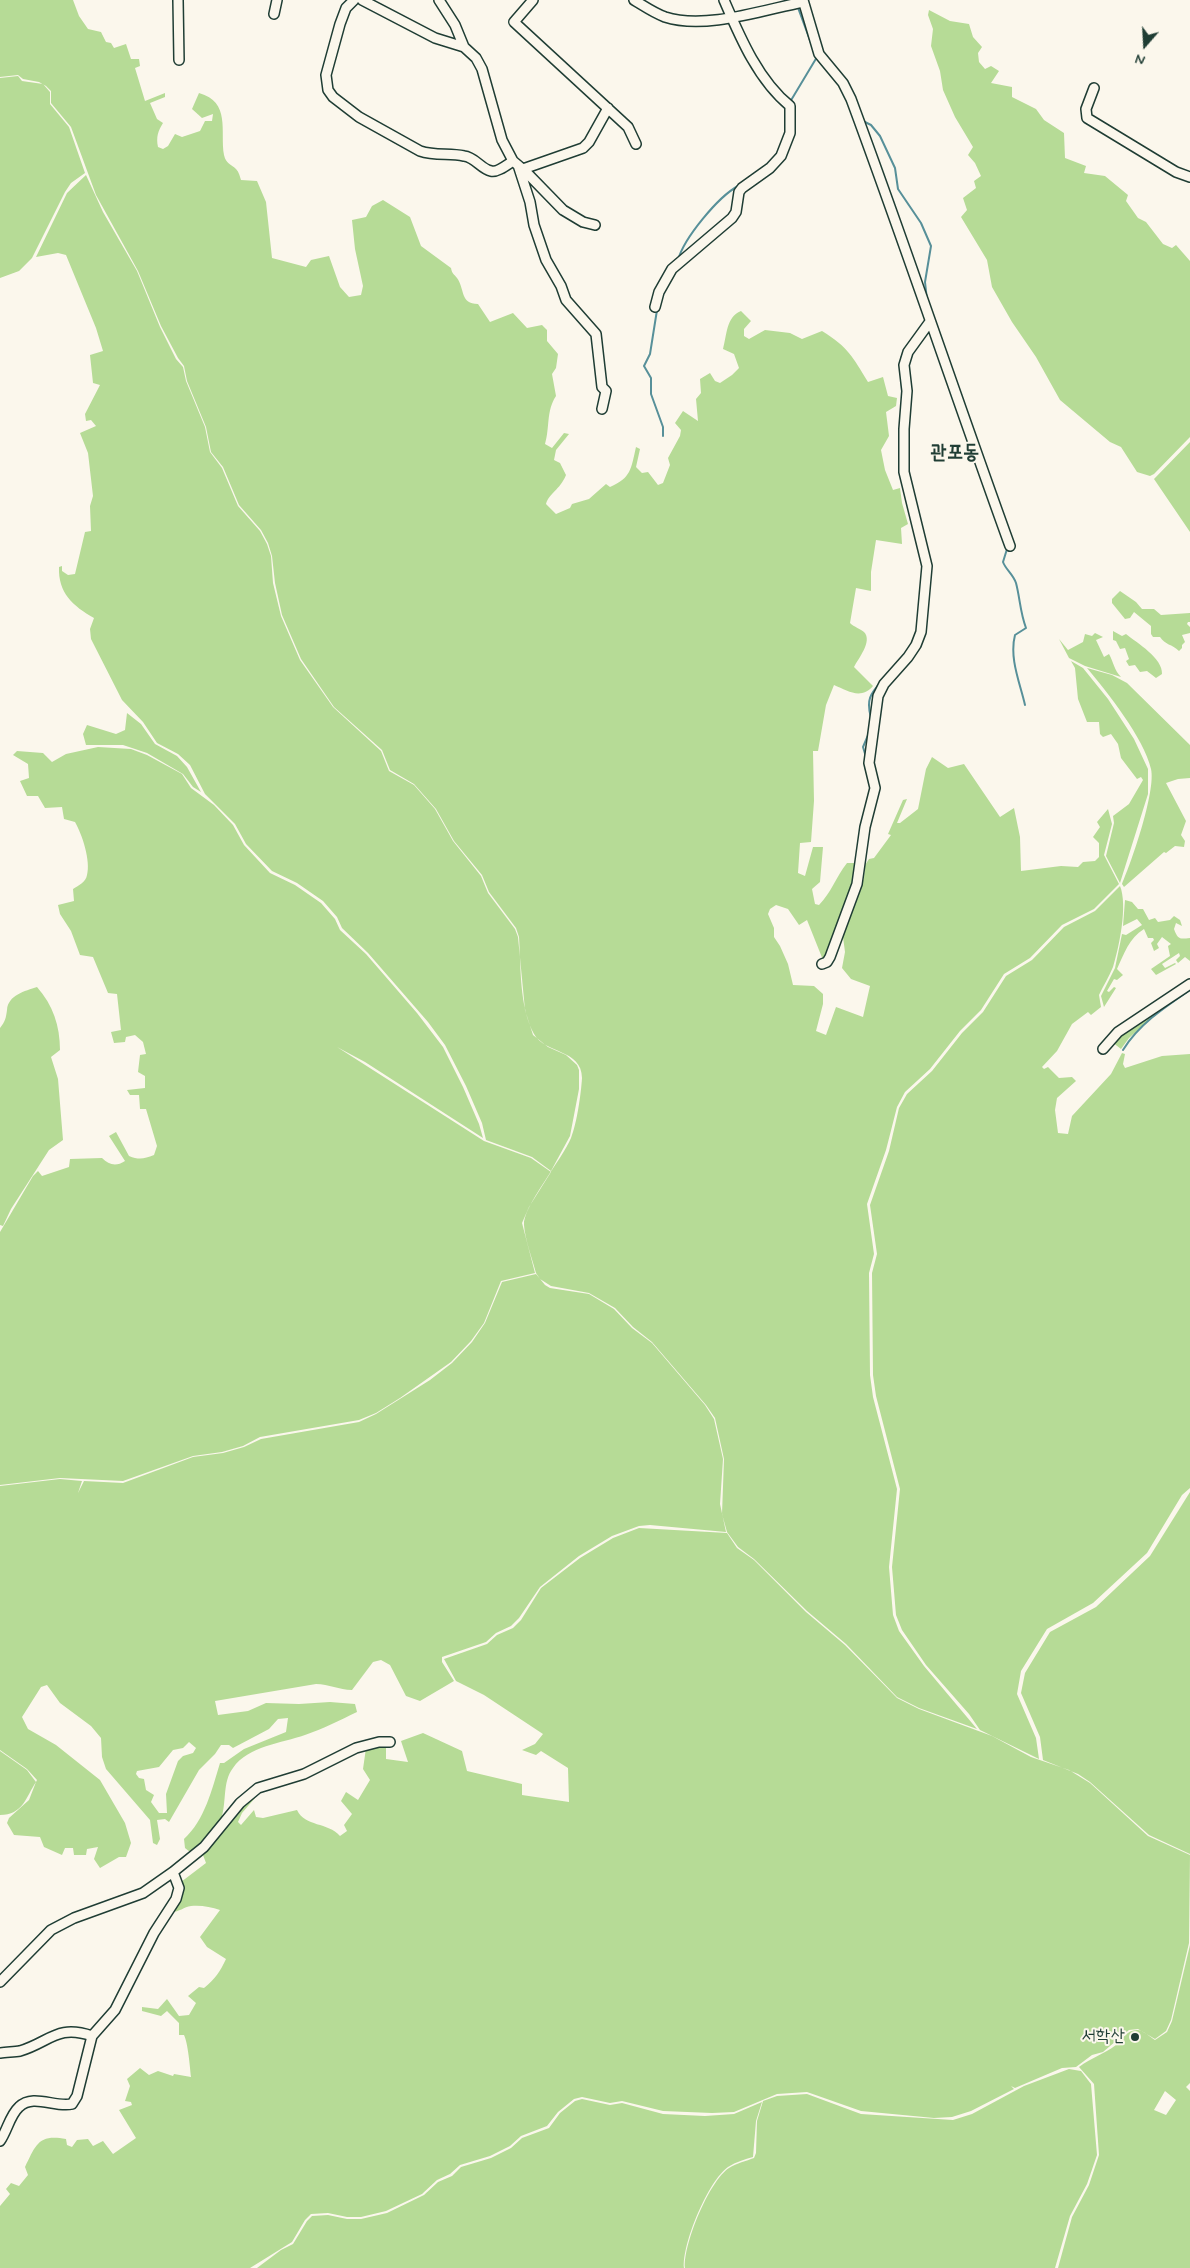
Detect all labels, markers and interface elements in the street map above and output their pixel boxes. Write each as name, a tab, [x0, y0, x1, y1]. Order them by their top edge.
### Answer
north arrow	[1120, 20, 1170, 70]
text: N	[1133, 49, 1147, 69]
district label: 관포동	[931, 442, 979, 466]
place label: 서학산	[1082, 2026, 1125, 2048]
marker: 서학산	[1129, 2031, 1141, 2043]

